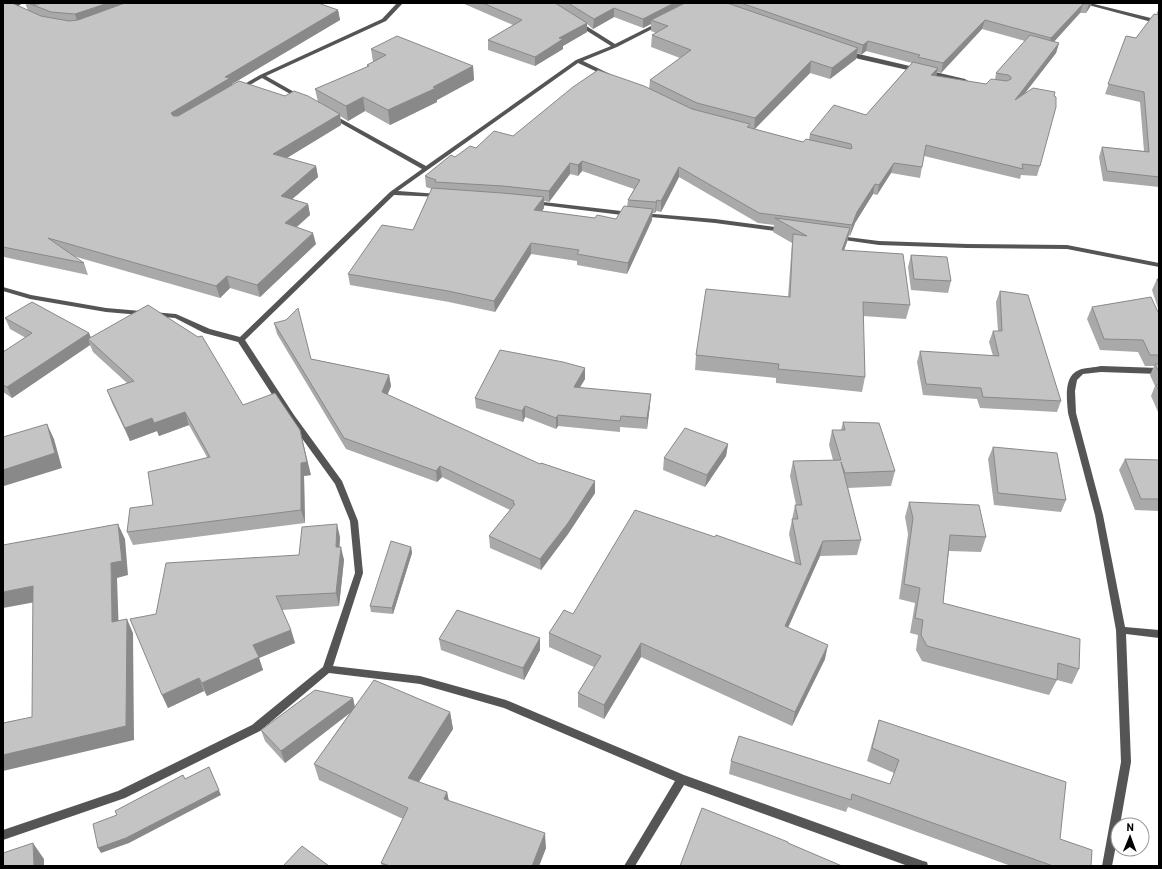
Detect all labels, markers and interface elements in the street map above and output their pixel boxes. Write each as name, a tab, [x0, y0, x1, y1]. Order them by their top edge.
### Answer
north arrow	[1110, 817, 1150, 857]
text: N	[1126, 820, 1134, 833]

